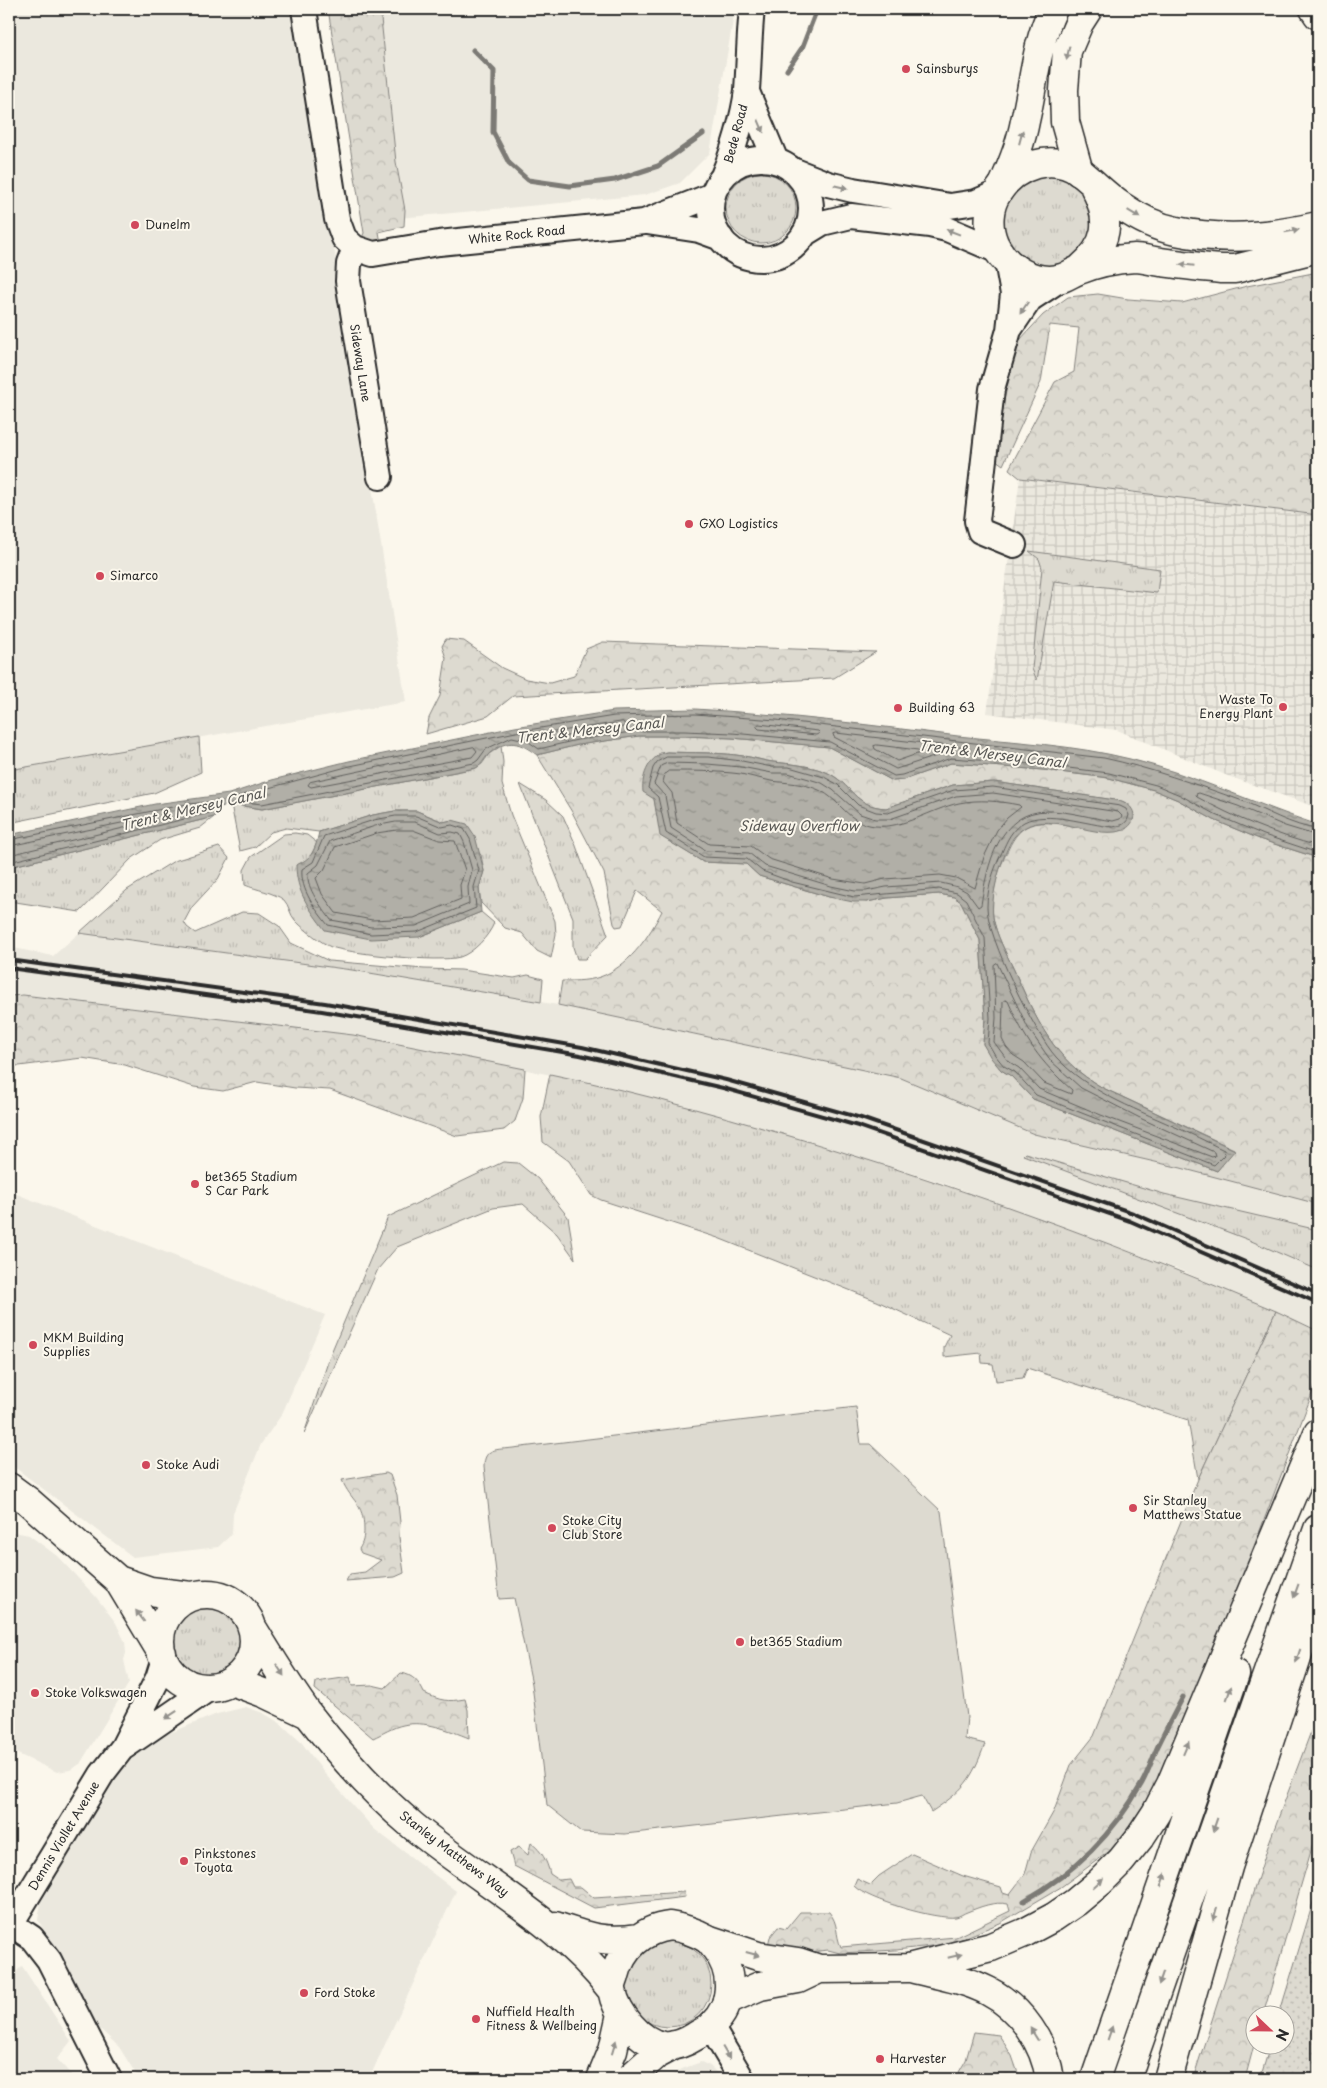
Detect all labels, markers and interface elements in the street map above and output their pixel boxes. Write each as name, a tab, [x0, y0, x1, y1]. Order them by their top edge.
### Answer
one-way arrow	[1064, 45, 1072, 60]
place label: Sainsburys	[916, 59, 979, 77]
marker: Sainsburys	[900, 63, 912, 75]
street label: Bede Road	[718, 102, 752, 166]
one-way arrow	[758, 119, 766, 133]
one-way arrow	[1017, 130, 1025, 145]
one-way arrow	[833, 183, 848, 191]
one-way arrow	[1128, 210, 1141, 219]
place label: Dunelm	[145, 215, 190, 233]
marker: Dunelm	[129, 219, 141, 231]
street label: White Rock Road	[468, 220, 566, 248]
one-way arrow	[1284, 226, 1300, 234]
one-way arrow	[945, 228, 960, 236]
one-way arrow	[1178, 261, 1194, 269]
one-way arrow	[1019, 301, 1029, 314]
street label: Sideway Lane	[346, 323, 376, 403]
place label: GXO Logistics	[699, 514, 778, 532]
marker: GXO Logistics	[683, 518, 695, 530]
place label: Simarco	[110, 566, 158, 584]
marker: Simarco	[94, 570, 106, 582]
place label: Waste To Energy Plant	[1199, 690, 1273, 722]
place label: Building 63	[908, 698, 975, 716]
marker: Waste To Energy Plant	[1277, 701, 1289, 713]
marker: Building 63	[892, 702, 904, 714]
water label: Trent & Mersey Canal	[515, 711, 667, 748]
water label: Trent & Mersey Canal	[917, 734, 1069, 773]
water label: Trent & Mersey Canal	[118, 781, 269, 835]
water label: Sideway Overflow	[739, 815, 861, 836]
place label: bet365 Stadium S Car Park	[205, 1167, 298, 1199]
marker: bet365 Stadium S Car Park	[189, 1178, 201, 1190]
place label: MKM Building Supplies	[43, 1328, 124, 1360]
marker: MKM Building Supplies	[27, 1339, 39, 1351]
place label: Stoke Audi	[156, 1455, 219, 1473]
marker: Stoke Audi	[140, 1459, 152, 1471]
place label: Sir Stanley Matthews Statue	[1143, 1491, 1242, 1523]
marker: Sir Stanley Matthews Statue	[1127, 1502, 1139, 1514]
place label: Stoke City Club Store	[562, 1511, 622, 1543]
marker: Stoke City Club Store	[546, 1522, 558, 1534]
one-way arrow	[1292, 1584, 1300, 1599]
one-way arrow	[135, 1610, 145, 1623]
place label: bet365 Stadium	[750, 1632, 843, 1650]
marker: bet365 Stadium	[734, 1636, 746, 1648]
one-way arrow	[1294, 1649, 1302, 1664]
one-way arrow	[275, 1663, 284, 1677]
place label: Stoke Volkswagen	[45, 1683, 147, 1701]
one-way arrow	[1225, 1685, 1233, 1700]
marker: Stoke Volkswagen	[29, 1687, 41, 1699]
one-way arrow	[164, 1710, 177, 1720]
one-way arrow	[1182, 1741, 1190, 1755]
street label: Dennis Viollet Avenue	[23, 1777, 103, 1894]
street label: Stanley Matthews Way	[396, 1806, 513, 1900]
one-way arrow	[1211, 1818, 1219, 1833]
place label: Pinkstones Toyota	[194, 1844, 256, 1876]
marker: Pinkstones Toyota	[178, 1855, 190, 1867]
one-way arrow	[1160, 1872, 1168, 1887]
one-way arrow	[1092, 1877, 1104, 1889]
one-way arrow	[1210, 1906, 1218, 1921]
one-way arrow	[746, 1951, 761, 1959]
one-way arrow	[948, 1952, 963, 1960]
one-way arrow	[1157, 1971, 1165, 1986]
place label: Ford Stoke	[314, 1983, 375, 2001]
marker: Ford Stoke	[298, 1987, 310, 1999]
place label: Nuffield Health Fitness & Wellbeing	[486, 2002, 597, 2034]
north arrow	[1244, 2006, 1294, 2056]
marker: Nuffield Health Fitness & Wellbeing	[470, 2013, 482, 2025]
one-way arrow	[1106, 2025, 1114, 2040]
text: N	[1271, 2026, 1294, 2044]
one-way arrow	[1029, 2027, 1038, 2040]
one-way arrow	[610, 2040, 618, 2055]
one-way arrow	[722, 2046, 731, 2060]
place label: Harvester	[890, 2049, 947, 2067]
marker: Harvester	[874, 2053, 886, 2065]

